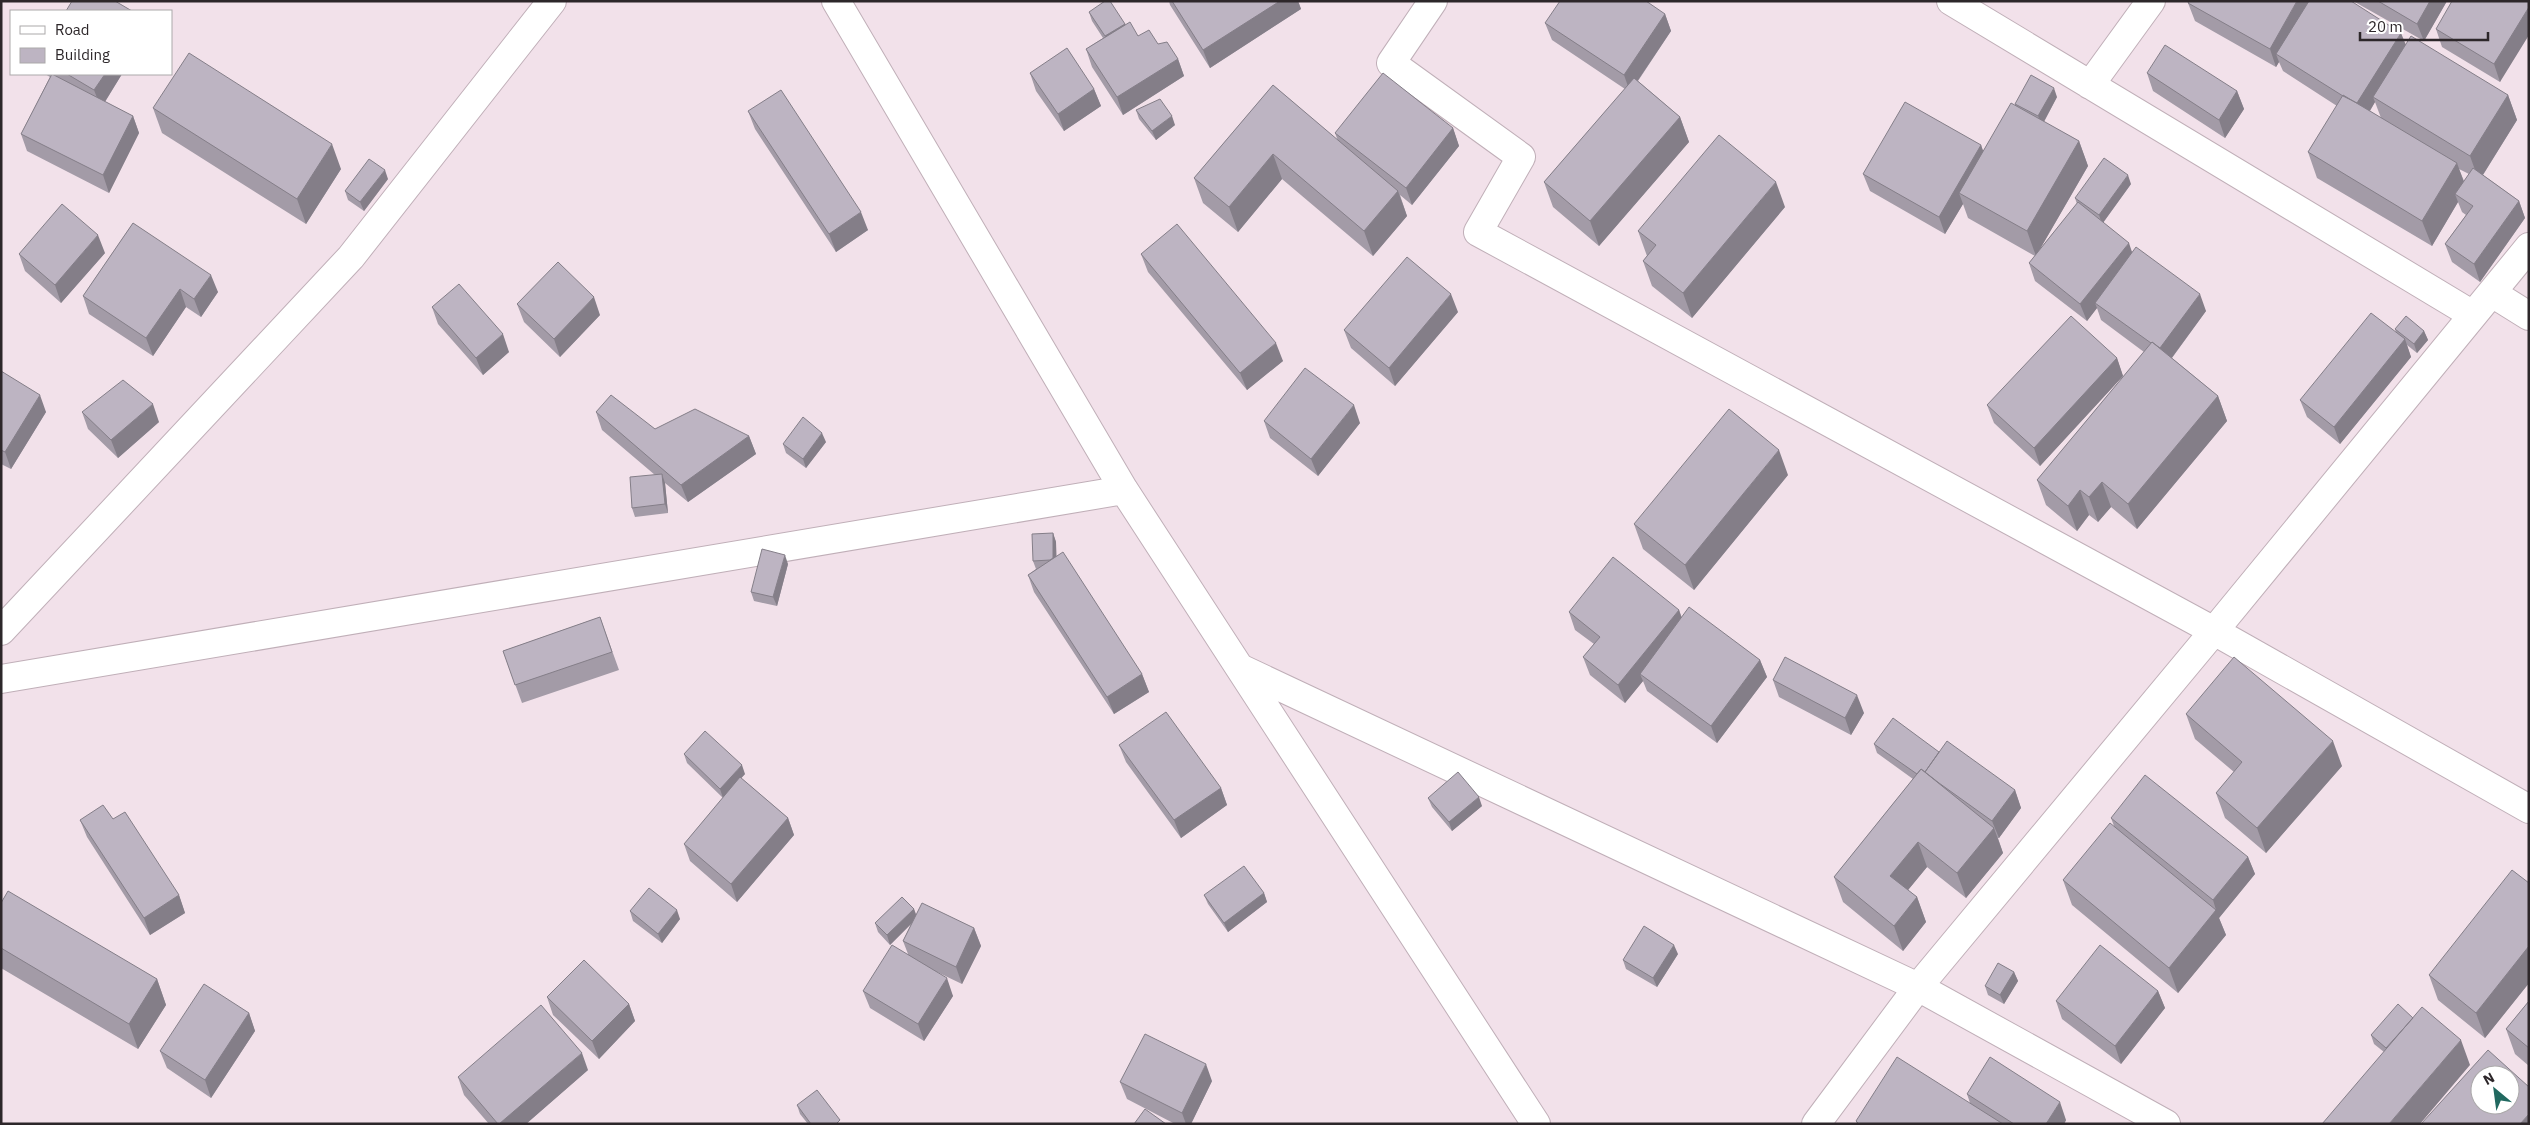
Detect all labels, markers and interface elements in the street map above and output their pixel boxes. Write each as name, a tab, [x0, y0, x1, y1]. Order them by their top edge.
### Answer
legend	[10, 10, 172, 75]
scale bar	[2360, 10, 2488, 42]
text: 20 m	[2368, 17, 2403, 36]
text: Road	[55, 20, 90, 39]
text: Building	[55, 45, 110, 64]
north arrow	[2470, 1065, 2520, 1115]
text: N	[2480, 1068, 2497, 1089]

